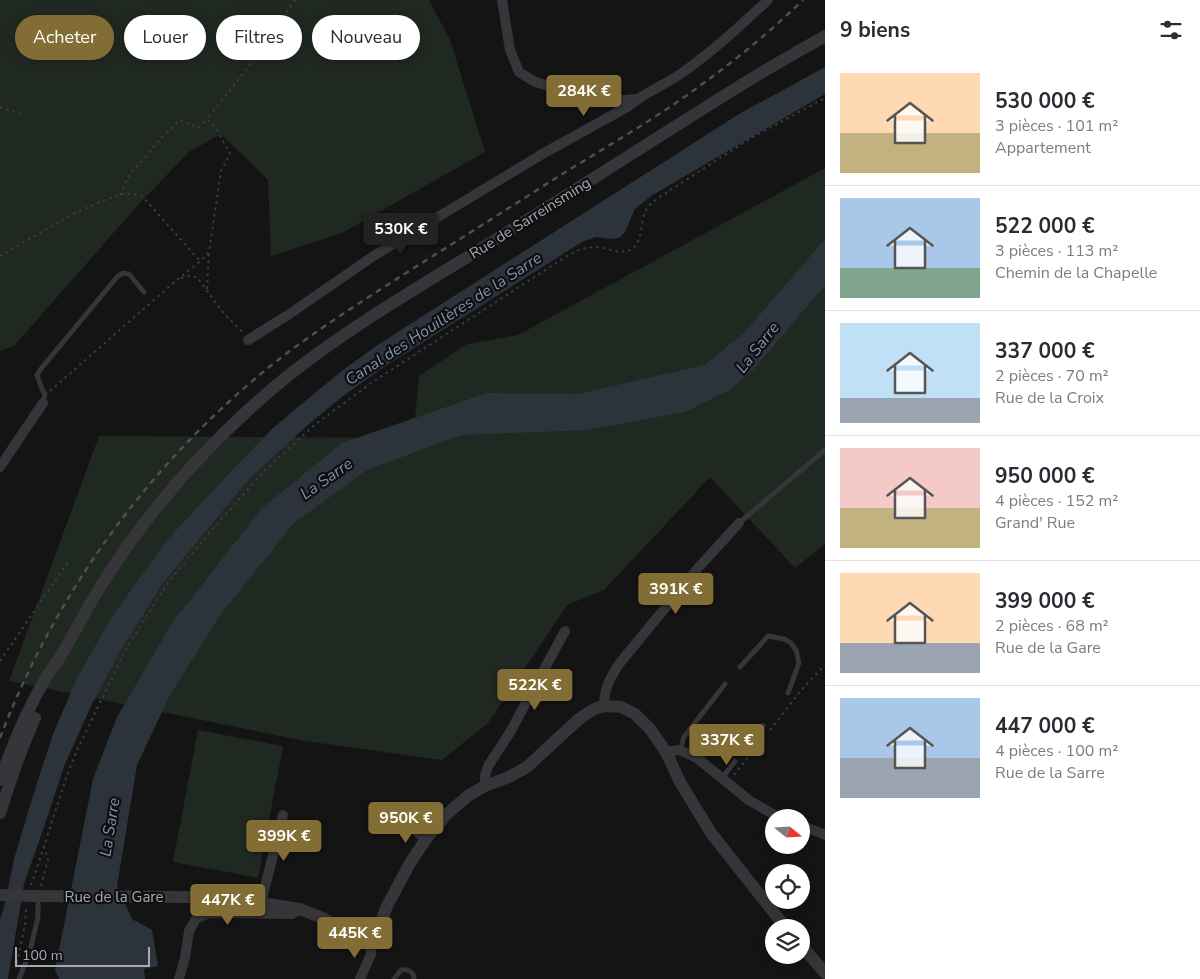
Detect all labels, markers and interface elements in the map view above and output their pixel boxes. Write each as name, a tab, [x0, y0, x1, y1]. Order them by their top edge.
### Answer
chip: Acheter	[15, 15, 114, 60]
chip: Louer	[124, 15, 206, 60]
chip: Filtres	[216, 15, 302, 60]
chip: Nouveau	[312, 15, 420, 60]
text: 9 biens	[840, 16, 910, 44]
icon: filters	[1157, 16, 1185, 44]
pin: 284K €	[543, 74, 625, 117]
text: 284K €	[557, 80, 611, 102]
text: 530 000 €	[995, 87, 1095, 115]
icon: home	[880, 93, 940, 153]
text: 3 pièces · 101 m²	[995, 115, 1118, 137]
text: Appartement	[995, 137, 1091, 159]
street label: Rue de Sarreinsming	[466, 173, 594, 263]
pin: 530K €	[360, 212, 442, 255]
text: 522 000 €	[995, 212, 1095, 240]
text: 530K €	[374, 218, 428, 240]
icon: home	[880, 218, 940, 278]
text: 3 pièces · 113 m²	[995, 240, 1118, 262]
water label: Canal des Houillères de la Sarre	[341, 247, 546, 391]
text: Chemin de la Chapelle	[995, 262, 1157, 284]
water label: La Sarre	[731, 317, 785, 378]
text: 337 000 €	[995, 337, 1095, 365]
icon: home	[880, 343, 940, 403]
text: 2 pièces · 70 m²	[995, 365, 1109, 387]
text: Rue de la Croix	[995, 387, 1104, 409]
water label: La Sarre	[296, 452, 358, 505]
text: 950 000 €	[995, 462, 1095, 490]
icon: home	[880, 468, 940, 528]
text: 4 pièces · 152 m²	[995, 490, 1118, 512]
text: Grand' Rue	[995, 512, 1075, 534]
pin: 391K €	[635, 572, 717, 615]
text: 391K €	[649, 578, 703, 600]
text: 399 000 €	[995, 587, 1095, 615]
icon: home	[880, 593, 940, 653]
text: 2 pièces · 68 m²	[995, 615, 1109, 637]
text: Rue de la Gare	[995, 637, 1101, 659]
pin: 522K €	[494, 668, 576, 711]
text: 522K €	[508, 674, 562, 696]
text: 447 000 €	[995, 712, 1095, 740]
icon: home	[880, 718, 940, 778]
pin: 337K €	[686, 724, 768, 766]
text: 337K €	[700, 729, 754, 751]
text: 4 pièces · 100 m²	[995, 740, 1118, 762]
text: Rue de la Sarre	[995, 762, 1105, 784]
water label: La Sarre	[94, 796, 126, 858]
pin: 950K €	[365, 802, 447, 844]
text: 950K €	[379, 807, 433, 829]
north arrow	[765, 809, 810, 854]
map controls	[765, 809, 810, 964]
pin: 399K €	[243, 820, 325, 862]
text: 399K €	[257, 825, 311, 847]
button: locate	[765, 864, 810, 909]
pin: 447K €	[187, 884, 269, 926]
street label: Rue de la Gare	[64, 887, 164, 907]
text: 447K €	[201, 889, 255, 911]
pin: 445K €	[314, 916, 396, 959]
button: layers	[765, 919, 810, 964]
text: 445K €	[328, 922, 382, 944]
scale bar	[15, 944, 150, 967]
text: 100 m	[22, 946, 63, 965]

